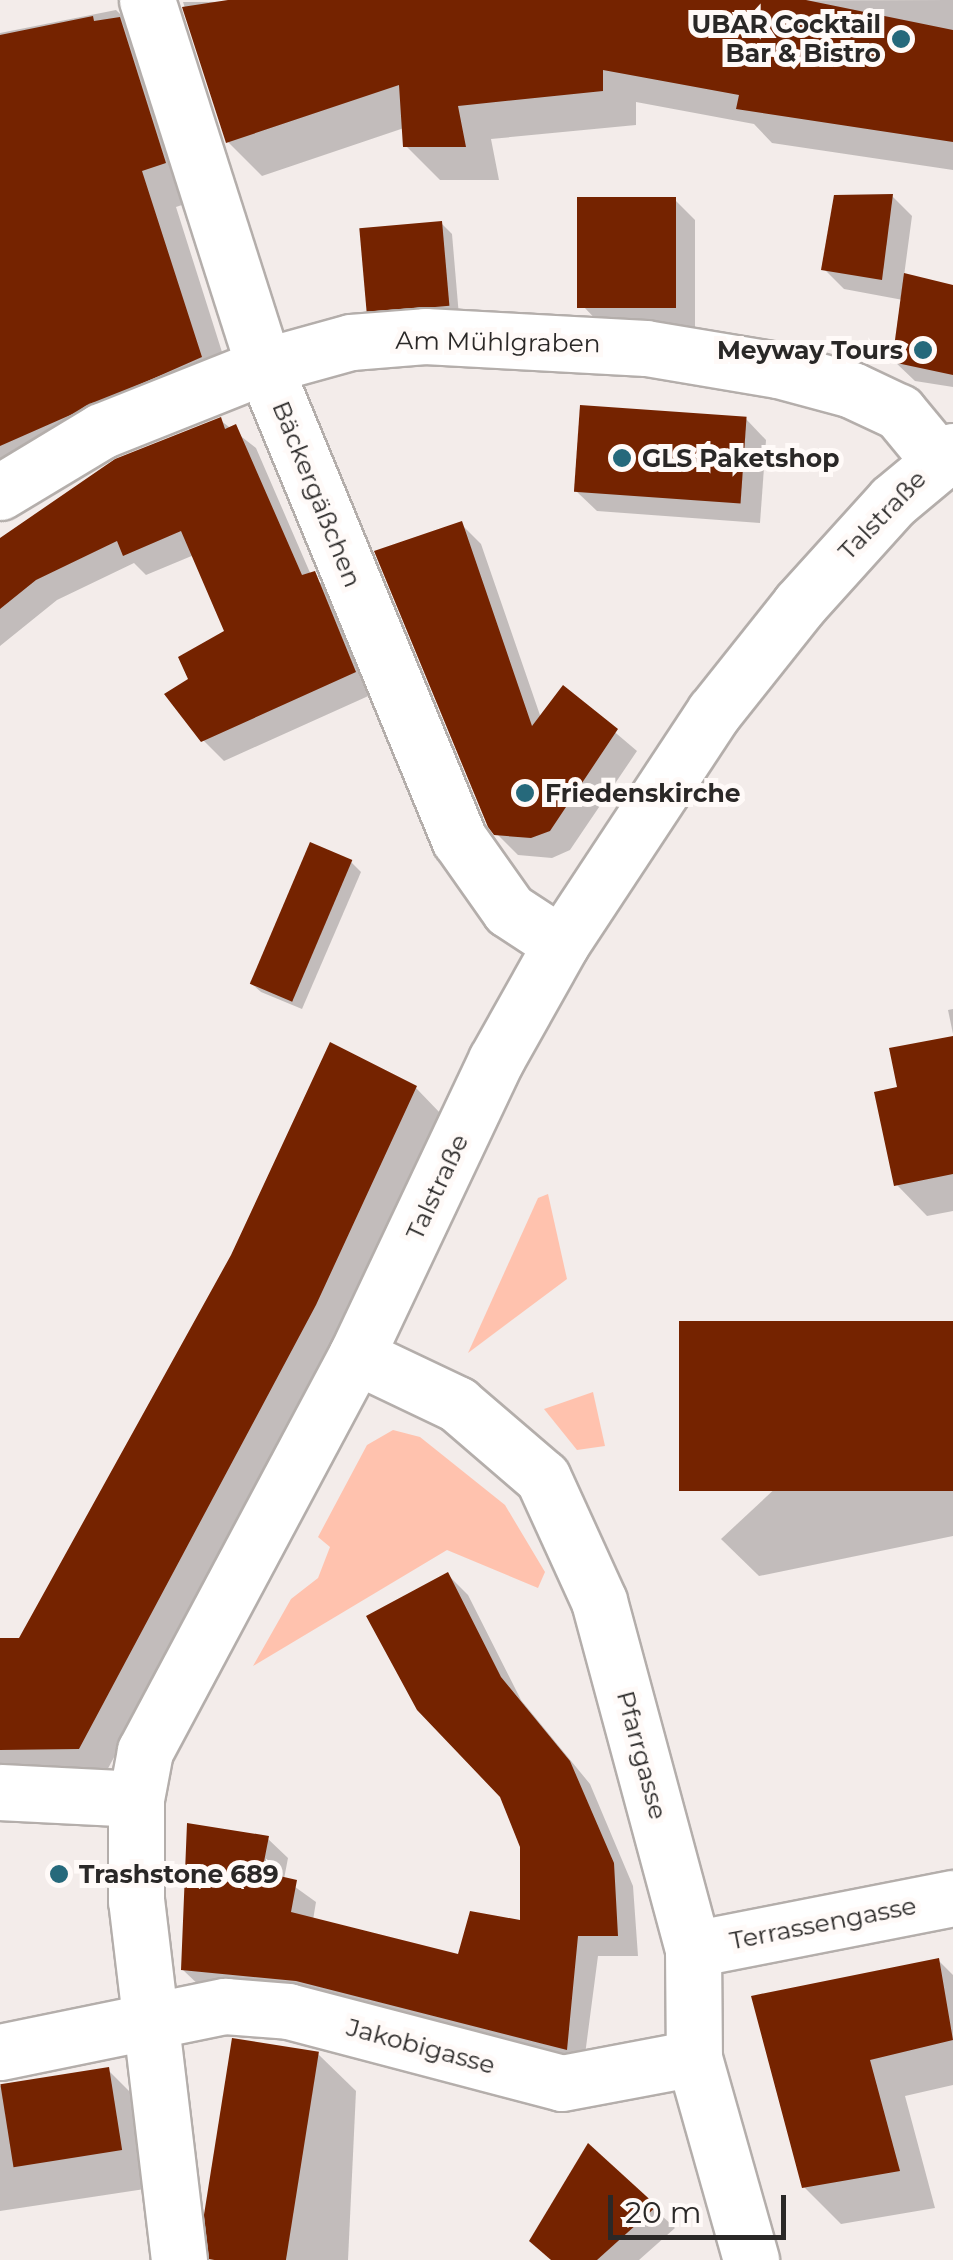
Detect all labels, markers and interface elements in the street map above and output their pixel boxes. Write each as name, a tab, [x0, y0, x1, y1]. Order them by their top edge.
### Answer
place label: UBAR Cocktail Bar & Bistro	[692, 10, 881, 69]
marker: UBAR Cocktail Bar & Bistro	[890, 28, 912, 50]
street label: Am Mühlgraben	[395, 325, 601, 359]
place label: Meyway Tours	[717, 335, 903, 365]
marker: Meyway Tours	[912, 339, 934, 361]
street label: Bäckergäßchen	[266, 397, 368, 591]
place label: GLS Paketshop	[642, 443, 839, 473]
marker: GLS Paketshop	[611, 447, 633, 469]
street label: Talstraße	[832, 464, 932, 566]
place label: Friedenskirche	[545, 778, 741, 808]
marker: Friedenskirche	[514, 782, 536, 804]
street label: Talstraße	[400, 1129, 474, 1245]
street label: Pfarrgasse	[610, 1687, 674, 1823]
place label: Trashstone 689	[79, 1859, 279, 1889]
marker: Trashstone 689	[48, 1863, 70, 1885]
street label: Terrassengasse	[727, 1890, 919, 1956]
street label: Jakobigasse	[344, 2012, 498, 2080]
scale bar	[613, 2175, 790, 2237]
text: 20 m	[625, 2194, 702, 2231]

